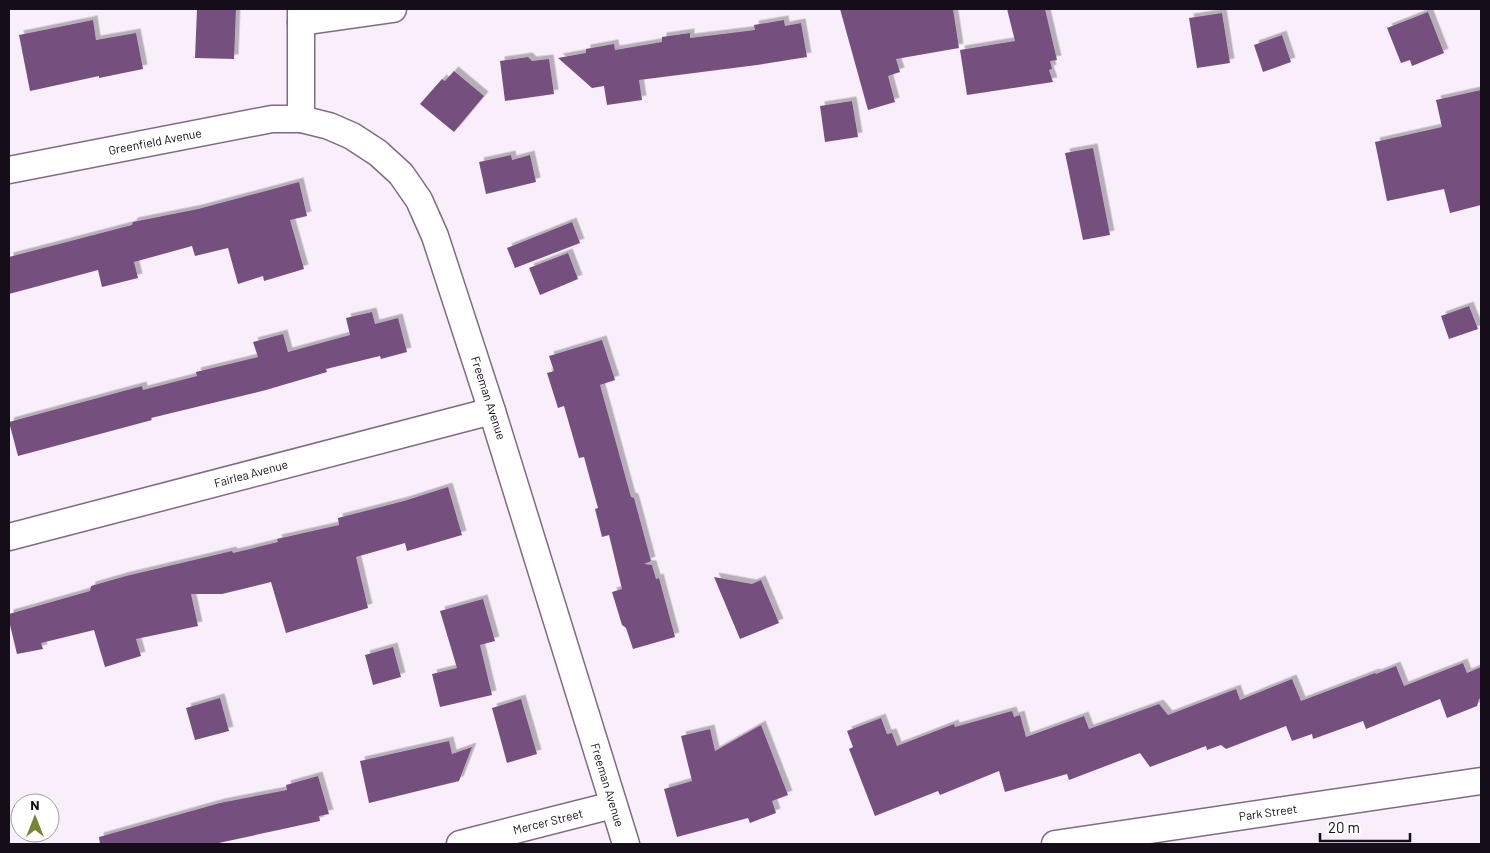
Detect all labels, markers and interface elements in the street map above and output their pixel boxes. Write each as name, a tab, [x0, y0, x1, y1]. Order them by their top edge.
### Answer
street label: Greenfield Avenue	[107, 125, 203, 157]
street label: Freeman Avenue	[469, 354, 509, 441]
street label: Fairlea Avenue	[212, 456, 289, 490]
street label: Freeman Avenue	[589, 741, 627, 828]
north arrow	[10, 793, 60, 843]
text: N	[30, 796, 40, 813]
street label: Park Street	[1238, 801, 1298, 823]
street label: Mercer Street	[511, 806, 584, 836]
scale bar	[1320, 810, 1410, 842]
text: 20 m	[1328, 818, 1360, 836]

